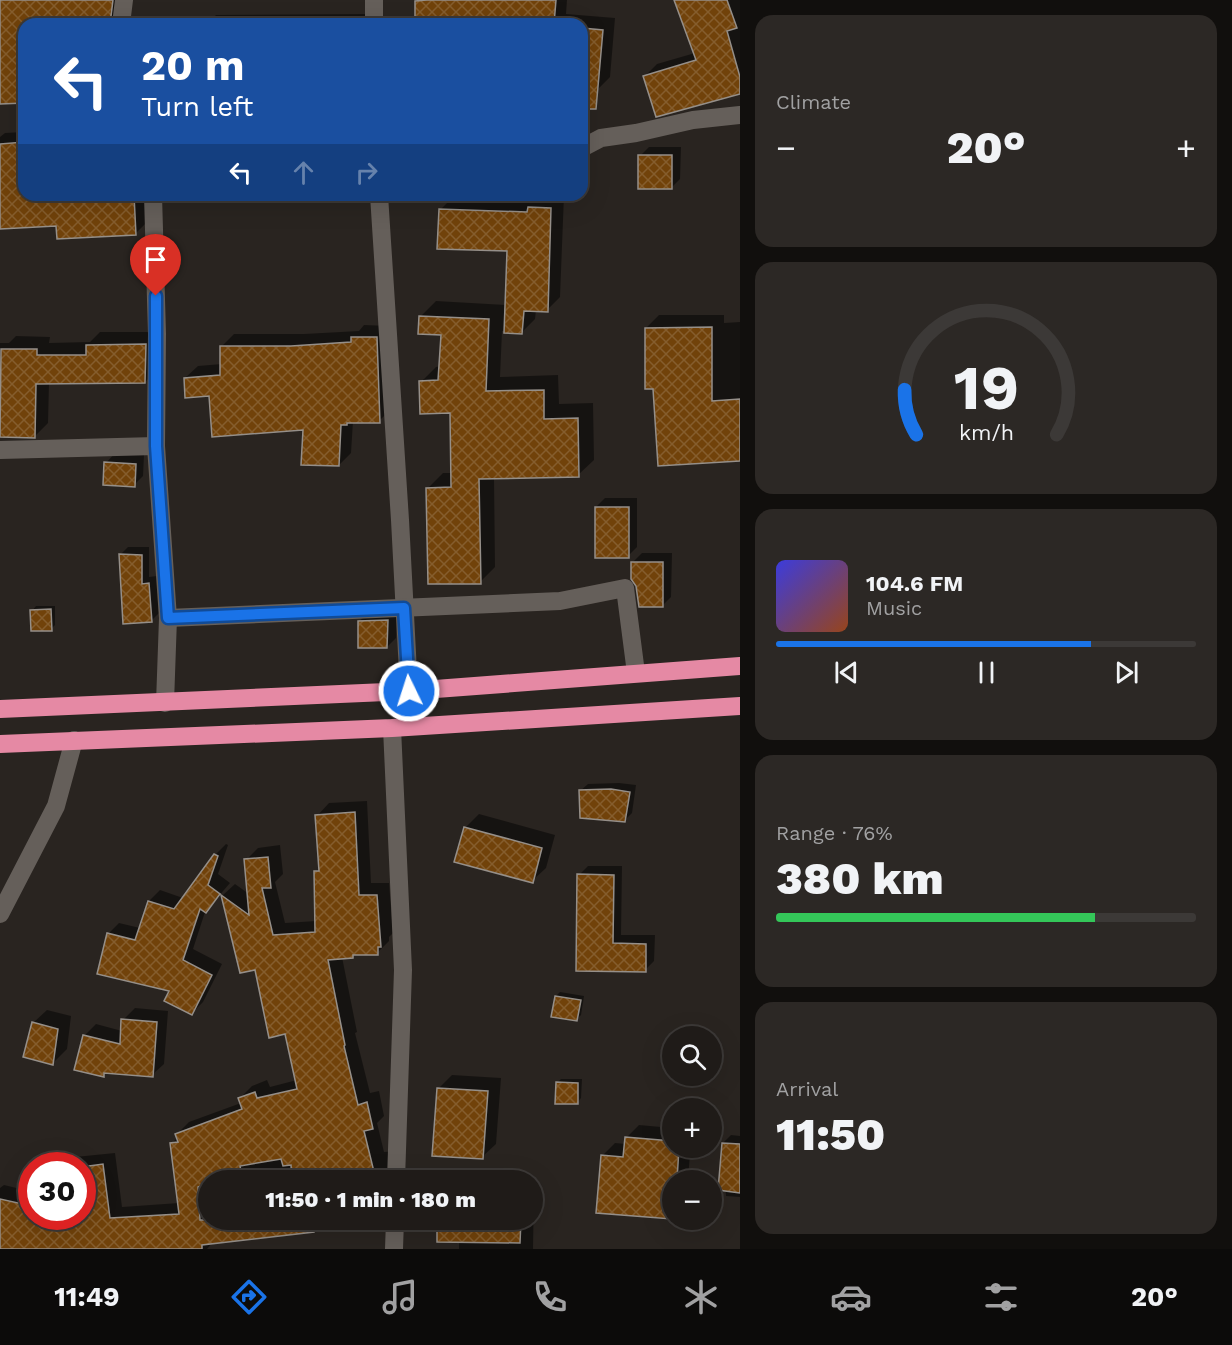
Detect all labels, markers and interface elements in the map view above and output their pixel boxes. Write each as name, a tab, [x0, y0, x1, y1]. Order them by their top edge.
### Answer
text: 20 m	[141, 41, 245, 90]
icon: left	[42, 42, 120, 120]
text: Climate	[776, 90, 851, 114]
text: Turn left	[141, 91, 253, 123]
text: 20°	[946, 121, 1026, 174]
text: −	[776, 128, 796, 167]
text: +	[1176, 128, 1196, 167]
icon: left	[224, 156, 257, 189]
icon: ahead	[287, 156, 320, 189]
icon: right	[350, 156, 383, 189]
pin	[130, 234, 181, 296]
icon: arrive	[139, 243, 172, 276]
text: 19	[953, 351, 1019, 424]
text: km/h	[958, 420, 1014, 445]
text: 104.6 FM	[866, 571, 963, 596]
text: Music	[866, 596, 922, 620]
icon: previous	[830, 656, 863, 689]
icon: pause	[970, 656, 1003, 689]
icon: next	[1110, 656, 1143, 689]
position arrow	[377, 659, 441, 723]
text: Range · 76%	[776, 821, 893, 845]
text: 380 km	[776, 852, 944, 905]
map controls	[662, 1026, 722, 1230]
button: search	[662, 1026, 722, 1086]
text: Arrival	[776, 1077, 838, 1101]
button: +	[662, 1098, 722, 1158]
text: 11:50	[776, 1108, 885, 1161]
speed limit sign: 30	[18, 1152, 96, 1230]
button: −	[662, 1170, 722, 1230]
text: 11:50 · 1 min · 180 m	[265, 1187, 476, 1212]
icon: directions	[228, 1276, 270, 1318]
icon: music	[379, 1276, 421, 1318]
icon: phone	[529, 1276, 571, 1318]
icon: climate	[680, 1276, 722, 1318]
icon: car	[830, 1276, 872, 1318]
icon: filters	[980, 1276, 1022, 1318]
text: 11:49	[54, 1281, 120, 1313]
text: 20°	[1131, 1281, 1178, 1313]

